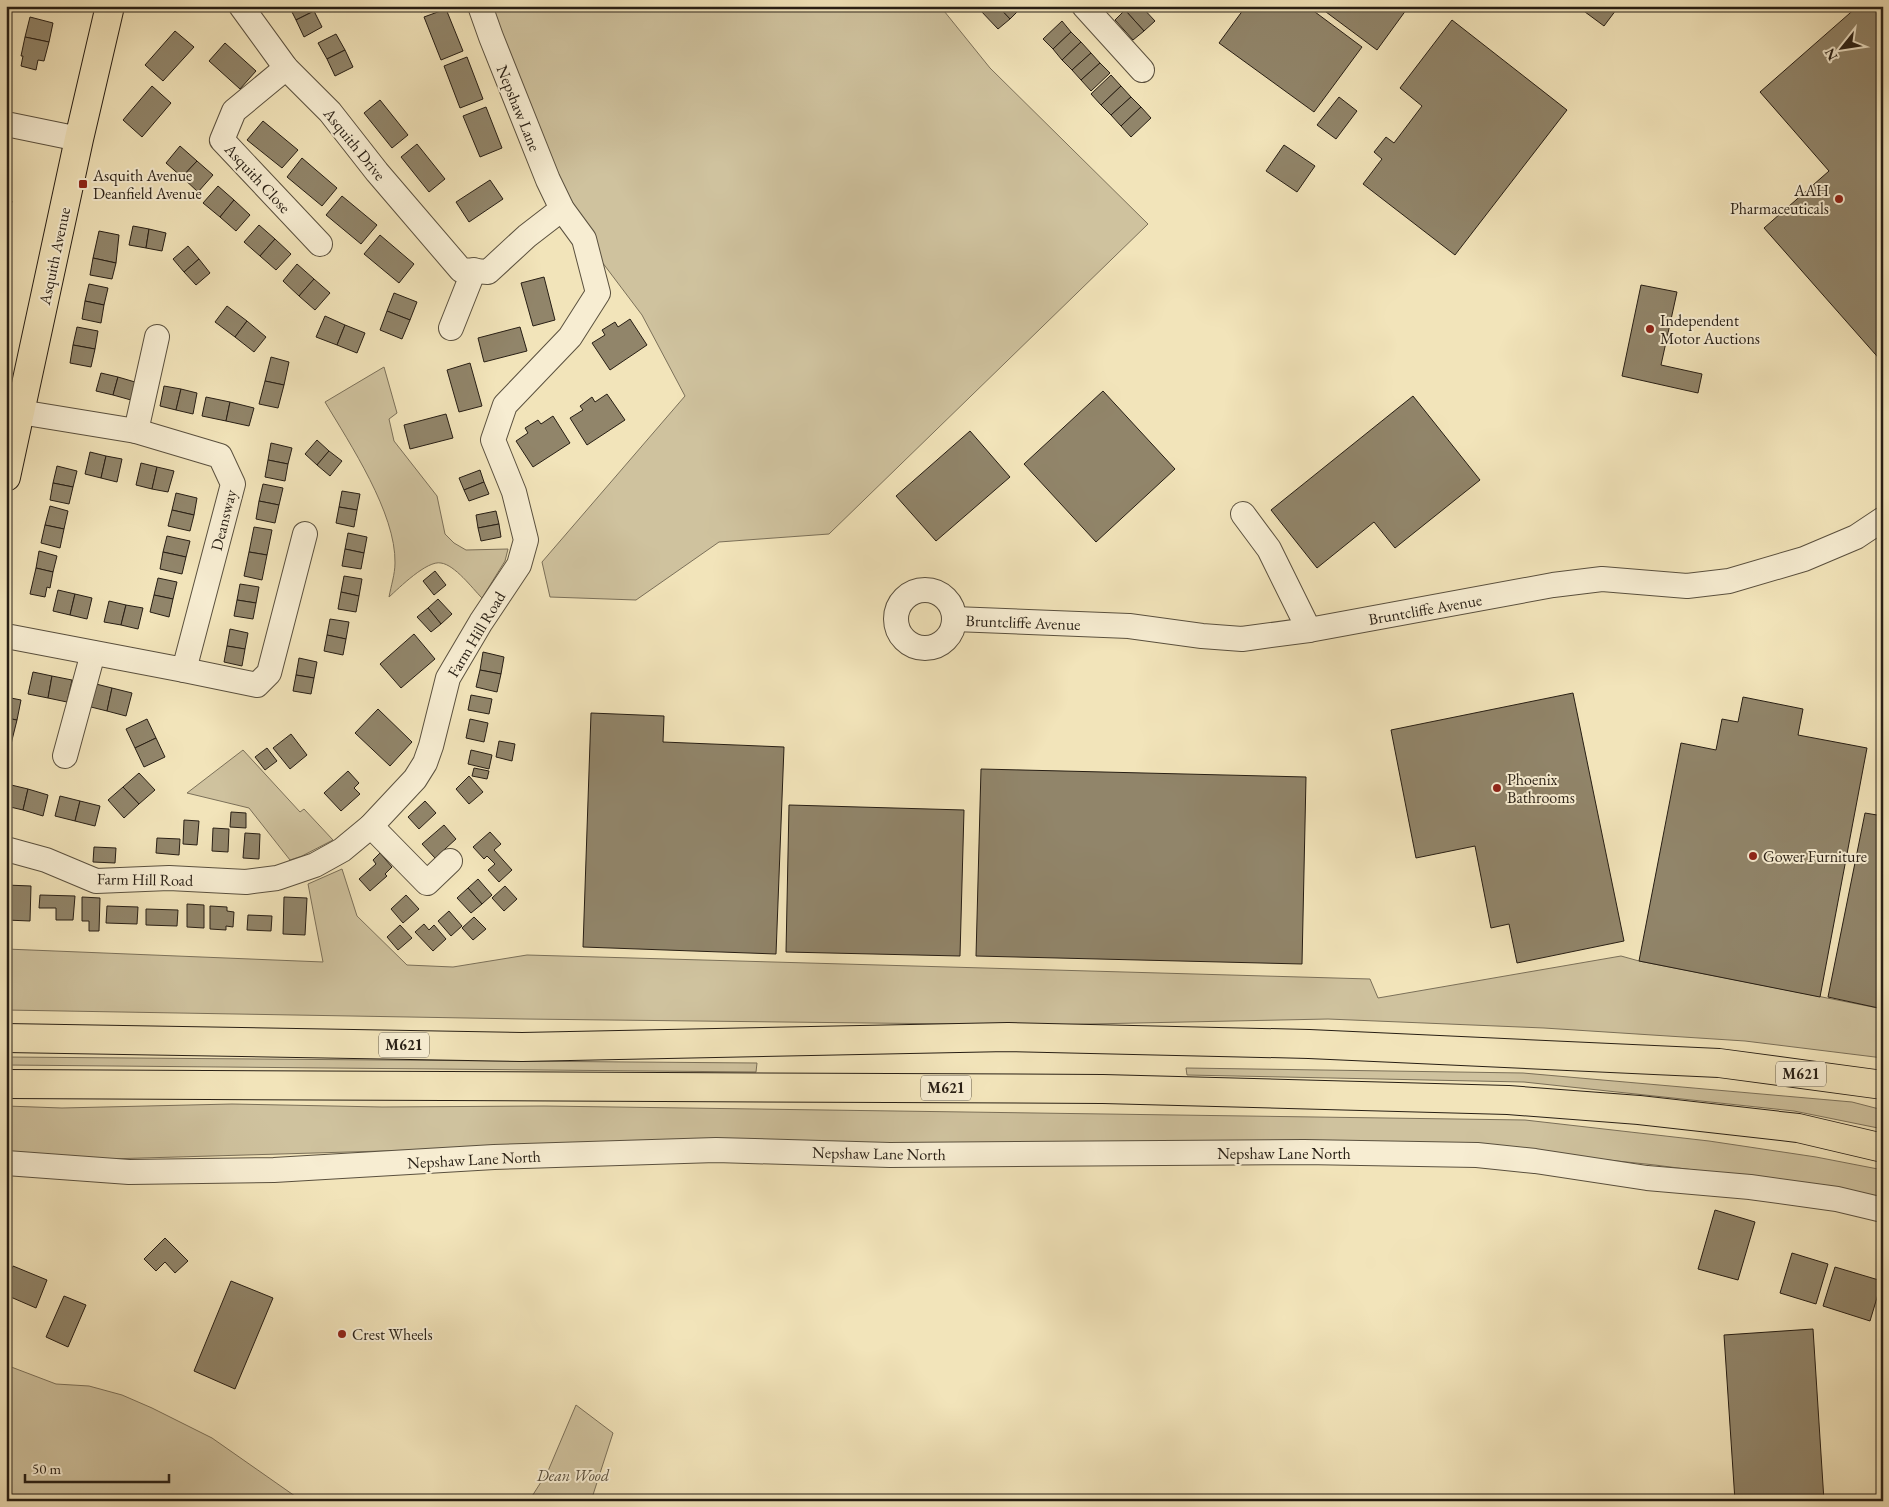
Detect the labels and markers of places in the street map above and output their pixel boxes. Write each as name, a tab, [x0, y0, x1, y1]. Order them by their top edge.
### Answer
place label: Asquith Avenue Deanfield Avenue	[92, 165, 202, 204]
marker: Asquith Avenue Deanfield Avenue	[77, 178, 89, 190]
place label: AAH Pharmaceuticals	[1730, 180, 1829, 219]
marker: AAH Pharmaceuticals	[1833, 193, 1845, 205]
place label: Independent Motor Auctions	[1660, 310, 1760, 349]
marker: Independent Motor Auctions	[1644, 323, 1656, 335]
place label: Phoenix Bathrooms	[1507, 769, 1575, 808]
marker: Phoenix Bathrooms	[1491, 782, 1503, 794]
place label: Gower Furniture	[1763, 846, 1867, 867]
marker: Gower Furniture	[1747, 850, 1759, 862]
place label: Crest Wheels	[352, 1324, 433, 1345]
marker: Crest Wheels	[336, 1328, 348, 1340]

